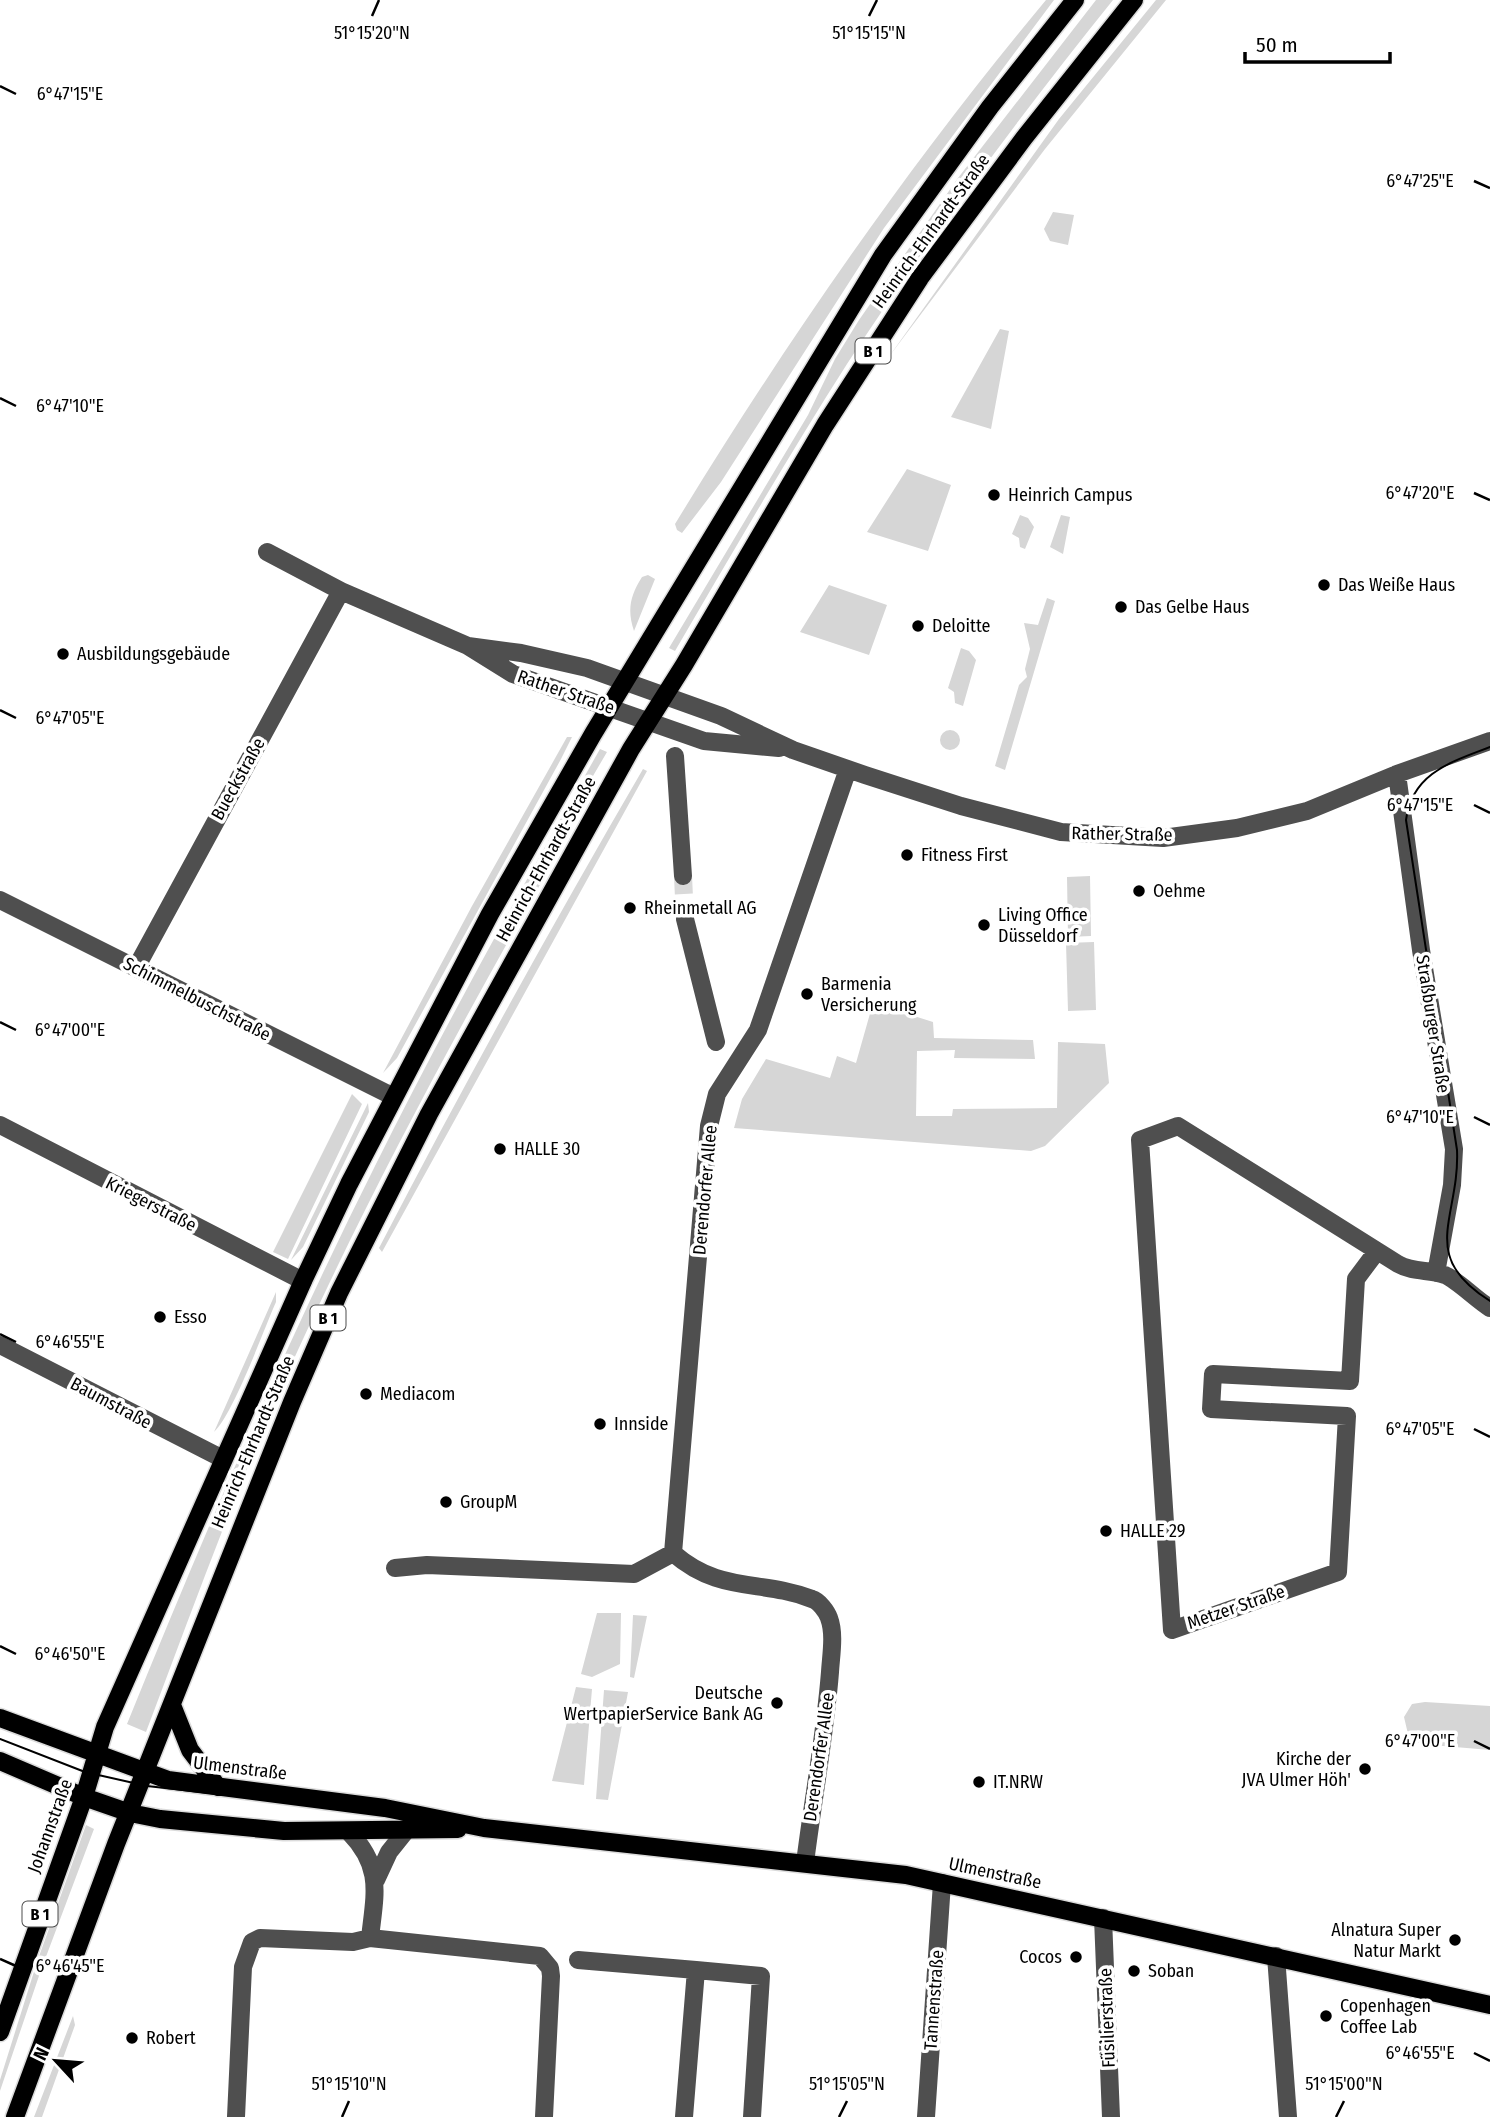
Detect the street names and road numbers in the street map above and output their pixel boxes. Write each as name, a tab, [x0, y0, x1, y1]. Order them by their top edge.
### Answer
street label: Heinrich-Ehrhardt-Straße	[868, 149, 994, 312]
road number: B 1	[856, 338, 890, 364]
street label: Rather Straße	[515, 665, 617, 719]
street label: Bueckstraße	[206, 734, 270, 824]
street label: Heinrich-Ehrhardt-Straße	[491, 773, 601, 945]
street label: Rather Straße	[1071, 822, 1173, 846]
street label: Schimmelbuschstraße	[120, 952, 274, 1046]
street label: Straßburger Straße	[1411, 953, 1455, 1095]
street label: Derendorfer Allee	[688, 1124, 722, 1256]
street label: Kriegerstraße	[102, 1172, 200, 1236]
road number: B 1	[310, 1306, 346, 1330]
street label: Heinrich-Ehrhardt-Straße	[207, 1352, 299, 1532]
street label: Baumstraße	[67, 1372, 155, 1434]
street label: Metzer Straße	[1184, 1580, 1288, 1634]
street label: Derendorfer Allee	[799, 1691, 839, 1823]
street label: Ulmenstraße	[192, 1751, 288, 1785]
street label: Johannstraße	[23, 1776, 77, 1876]
street label: Ulmenstraße	[947, 1852, 1043, 1894]
road number: B 1	[22, 1902, 58, 1926]
street label: Tannenstraße	[920, 1949, 948, 2051]
street label: Füsilierstraße	[1094, 1968, 1120, 2068]

